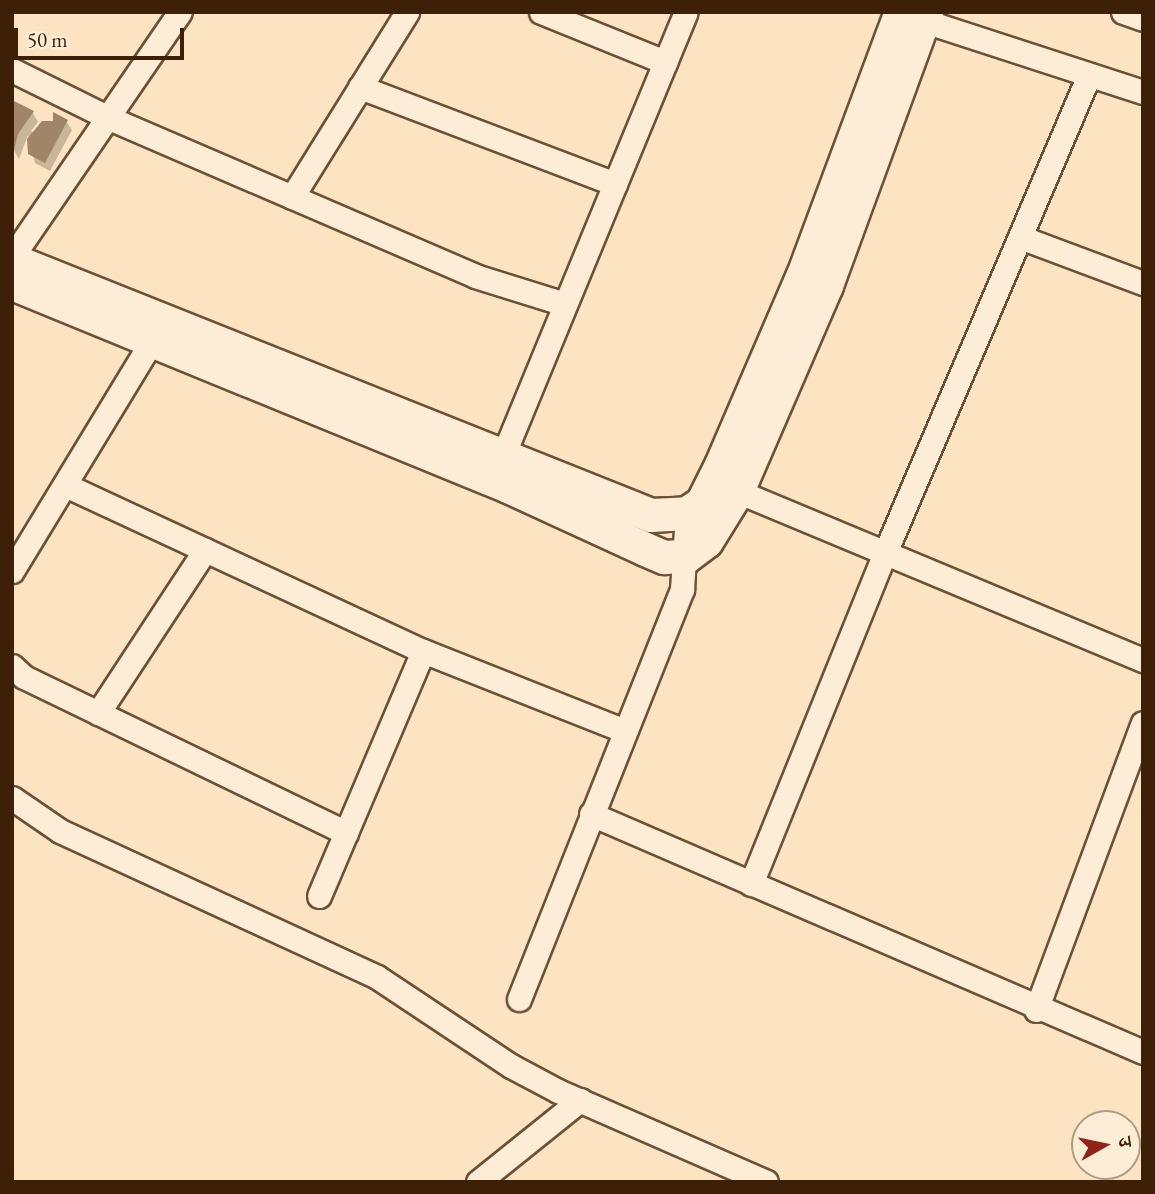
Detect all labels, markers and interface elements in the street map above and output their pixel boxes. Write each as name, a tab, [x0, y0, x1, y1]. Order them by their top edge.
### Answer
scale bar	[18, 14, 187, 58]
text: 50 m	[27, 26, 68, 53]
north arrow	[1071, 1110, 1141, 1180]
text: उ	[1112, 1135, 1138, 1149]

